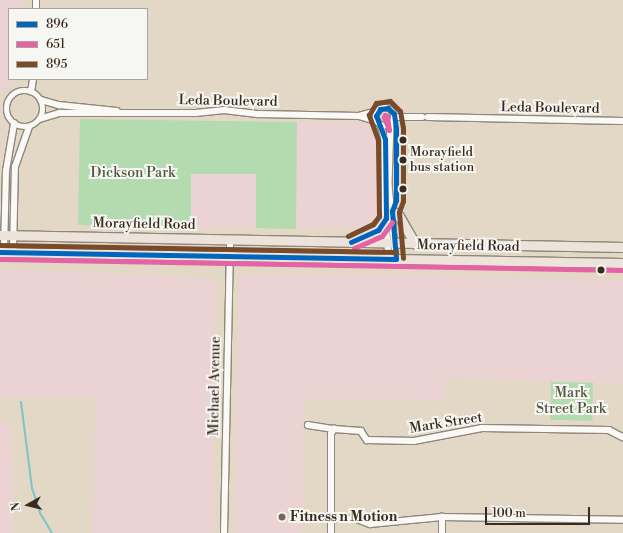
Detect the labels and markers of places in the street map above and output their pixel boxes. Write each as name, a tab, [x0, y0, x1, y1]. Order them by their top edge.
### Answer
unlabelled marker	[398, 135, 408, 145]
place label: Morayfield bus station	[410, 145, 474, 176]
marker: Morayfield bus station	[398, 155, 408, 165]
unlabelled marker	[398, 184, 408, 194]
unlabelled marker	[596, 265, 606, 275]
place label: Fitness n Motion	[290, 509, 397, 525]
marker: Fitness n Motion	[277, 512, 287, 522]

